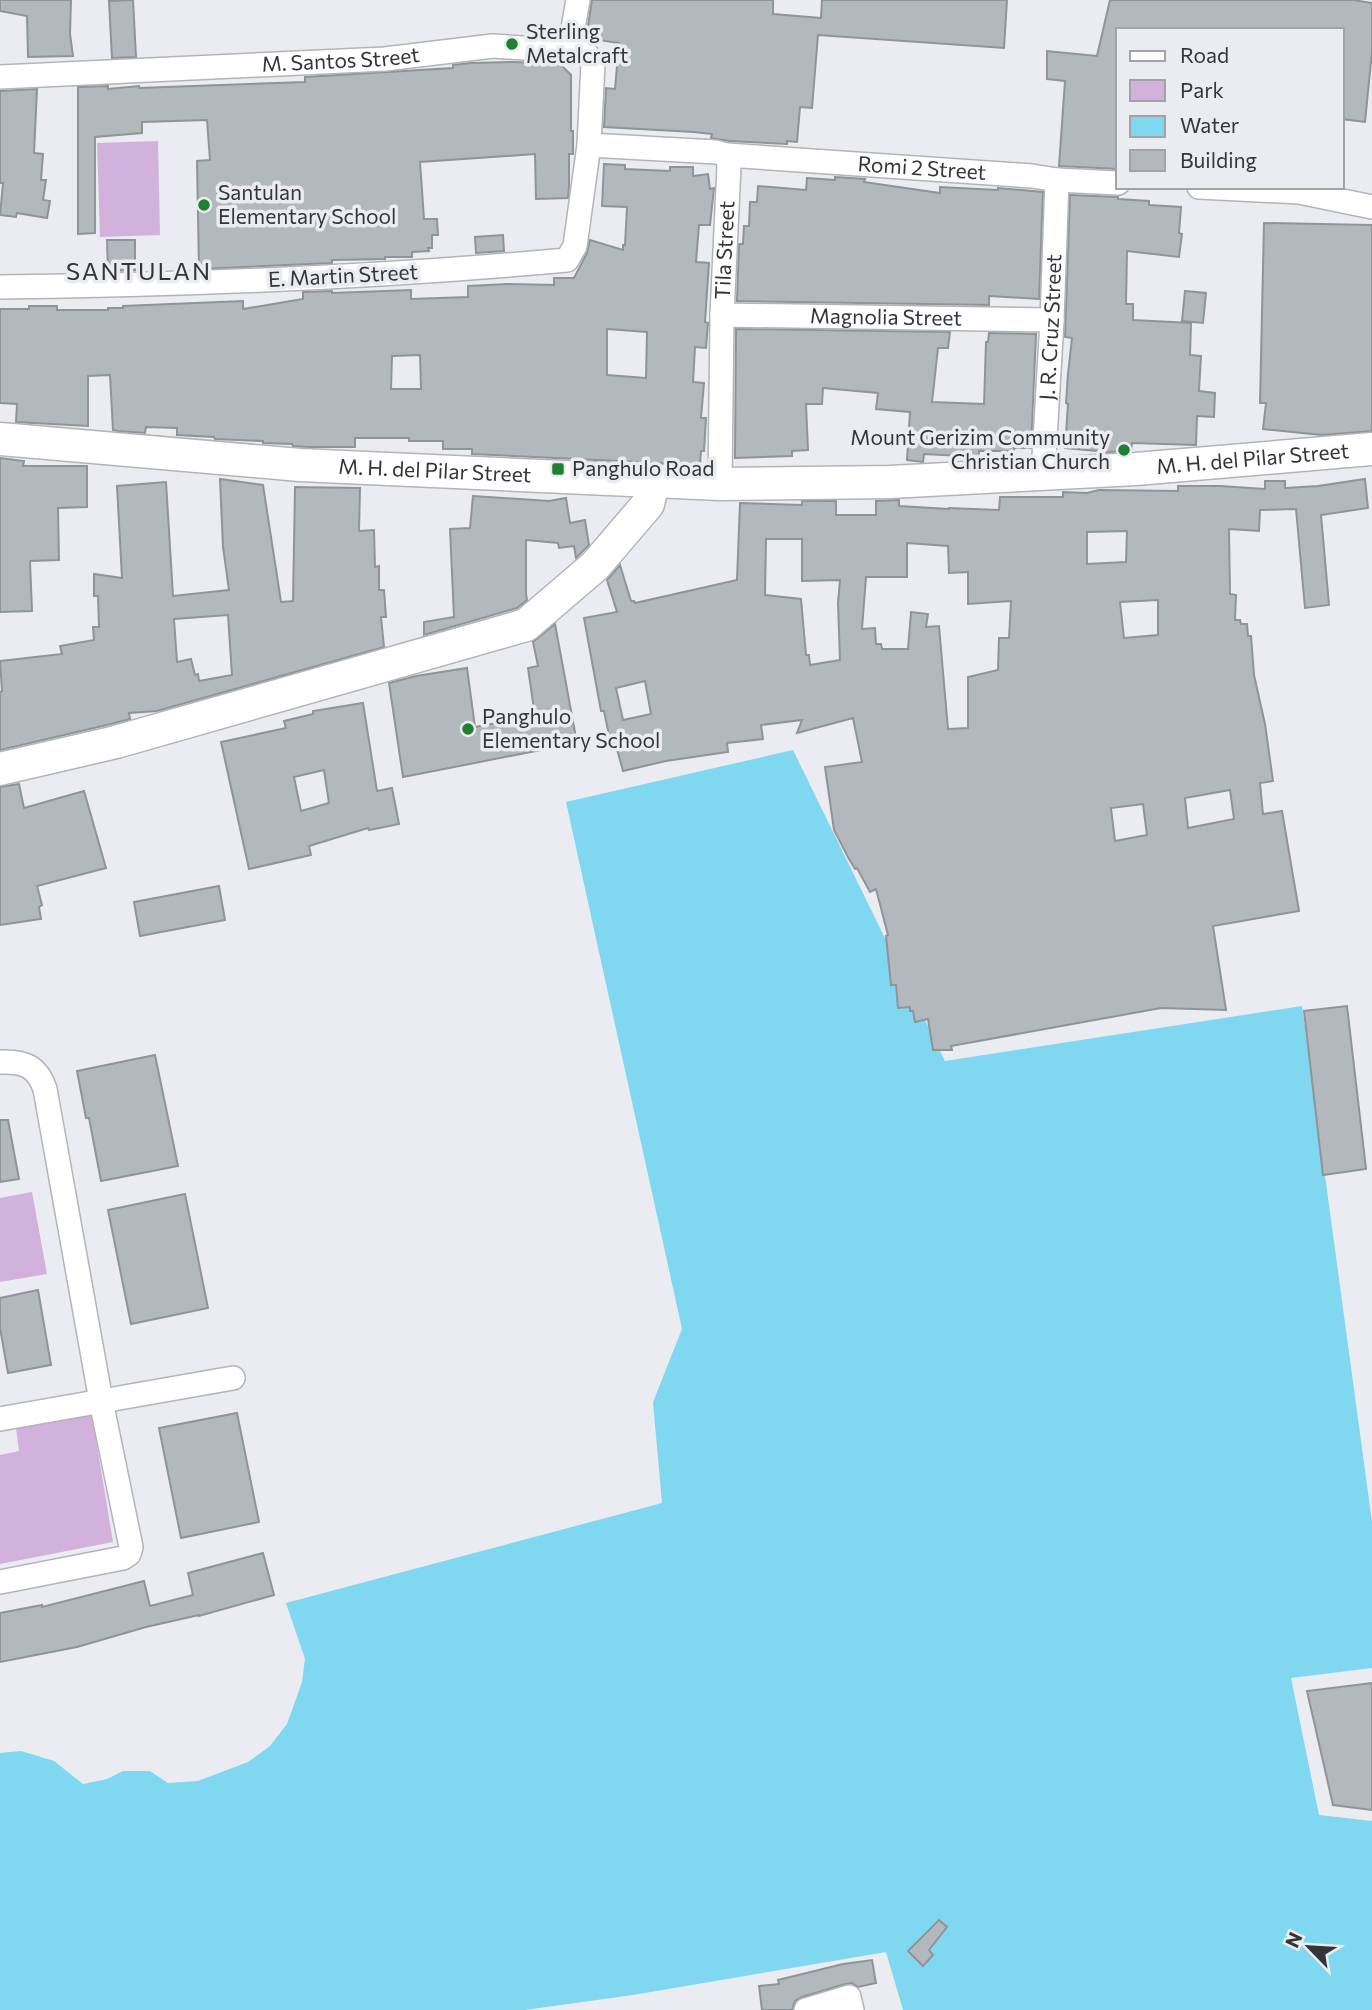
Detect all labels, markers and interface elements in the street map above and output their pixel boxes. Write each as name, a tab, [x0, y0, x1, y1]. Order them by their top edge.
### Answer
place label: Sterling Metalcraft	[526, 18, 628, 67]
legend	[1116, 28, 1344, 189]
marker: Sterling Metalcraft	[504, 36, 520, 52]
street label: M. Santos Street	[261, 41, 421, 76]
text: Road	[1180, 42, 1229, 67]
text: Park	[1180, 77, 1224, 102]
text: Water	[1180, 112, 1239, 137]
text: Building	[1180, 147, 1257, 172]
street label: Romi 2 Street	[857, 150, 987, 184]
place label: Santulan Elementary School	[218, 179, 396, 228]
marker: Santulan Elementary School	[196, 197, 212, 213]
street label: Tila Street	[709, 200, 738, 300]
street label: J. R. Cruz Street	[1033, 254, 1065, 401]
district label: SANTULAN	[66, 256, 212, 285]
street label: E. Martin Street	[267, 258, 419, 291]
street label: Magnolia Street	[810, 302, 962, 330]
place label: Mount Gerizim Community Christian Church	[850, 424, 1110, 473]
street label: M. H. del Pilar Street	[1155, 437, 1350, 478]
marker: Mount Gerizim Community Christian Church	[1116, 442, 1132, 458]
street label: M. H. del Pilar Street	[338, 453, 532, 486]
place label: Panghulo Road	[572, 455, 714, 480]
marker: Panghulo Road	[550, 461, 566, 477]
place label: Panghulo Elementary School	[482, 703, 660, 752]
marker: Panghulo Elementary School	[460, 721, 476, 737]
north arrow	[1274, 1912, 1344, 1982]
text: N	[1280, 1928, 1307, 1951]

